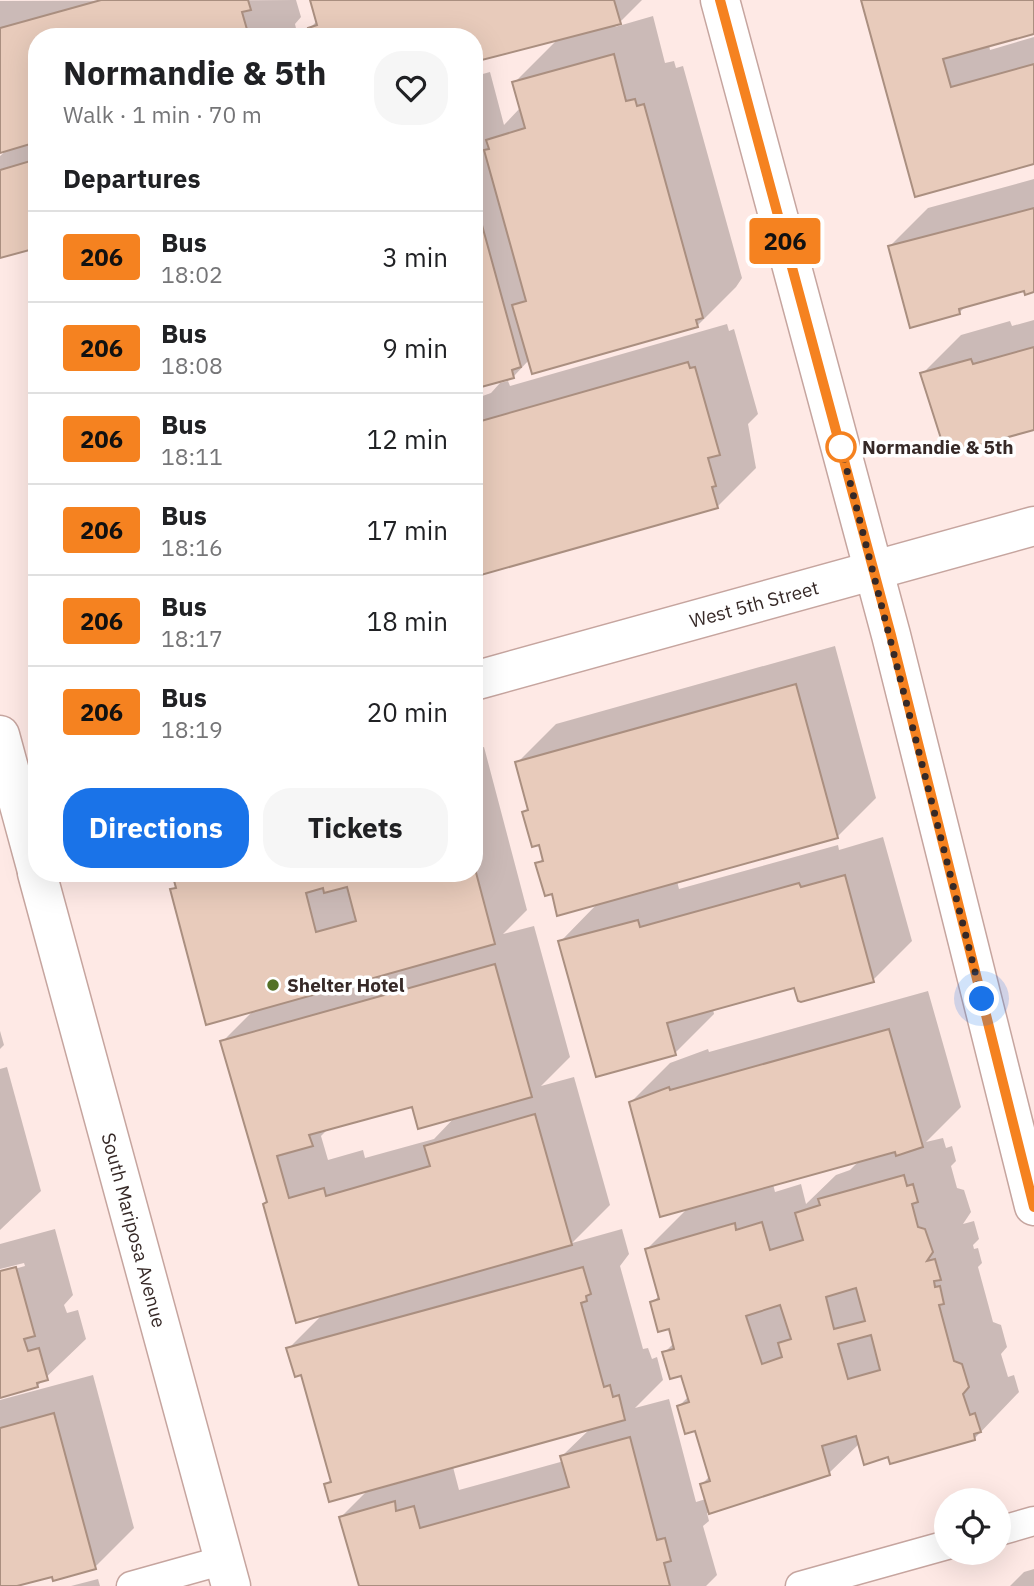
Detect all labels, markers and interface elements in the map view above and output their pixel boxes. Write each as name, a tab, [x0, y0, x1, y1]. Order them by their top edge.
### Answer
text: Normandie & 5th	[63, 51, 326, 94]
button: heart	[374, 51, 448, 125]
text: Walk · 1 min · 70 m	[63, 99, 262, 129]
text: Departures	[63, 161, 201, 195]
line badge: 206	[745, 218, 825, 264]
text: Bus	[161, 225, 207, 259]
text: 206	[763, 225, 807, 257]
text: 3 min	[382, 240, 448, 274]
text: 206	[80, 241, 123, 273]
text: 18:02	[161, 259, 223, 289]
text: Bus	[161, 316, 207, 350]
text: 9 min	[382, 331, 448, 365]
text: 206	[80, 332, 123, 364]
text: 18:08	[161, 350, 223, 380]
text: Bus	[161, 407, 207, 441]
text: 12 min	[367, 422, 448, 456]
text: 206	[80, 423, 123, 455]
marker: Normandie & 5th	[826, 432, 856, 462]
place label: Normandie & 5th	[862, 435, 1014, 459]
text: 18:11	[161, 441, 223, 471]
text: Bus	[161, 498, 207, 532]
text: 17 min	[367, 513, 448, 547]
text: 206	[80, 514, 123, 546]
text: 18:16	[161, 532, 223, 562]
street label: West 5th Street	[687, 575, 821, 633]
text: Bus	[161, 589, 207, 623]
text: 18 min	[367, 604, 448, 638]
text: 206	[80, 605, 123, 637]
text: 18:17	[161, 623, 223, 653]
text: Bus	[161, 680, 207, 714]
text: 20 min	[367, 695, 448, 729]
text: 206	[80, 696, 123, 728]
text: 18:19	[161, 714, 223, 744]
button: Directions	[63, 788, 249, 868]
button: Tickets	[263, 788, 448, 868]
place label: Shelter Hotel	[287, 973, 405, 997]
marker: Shelter Hotel	[265, 977, 281, 993]
your location	[964, 981, 999, 1016]
street label: South Mariposa Avenue	[96, 1130, 172, 1330]
map controls	[934, 1488, 1011, 1565]
button: locate	[934, 1488, 1011, 1565]

